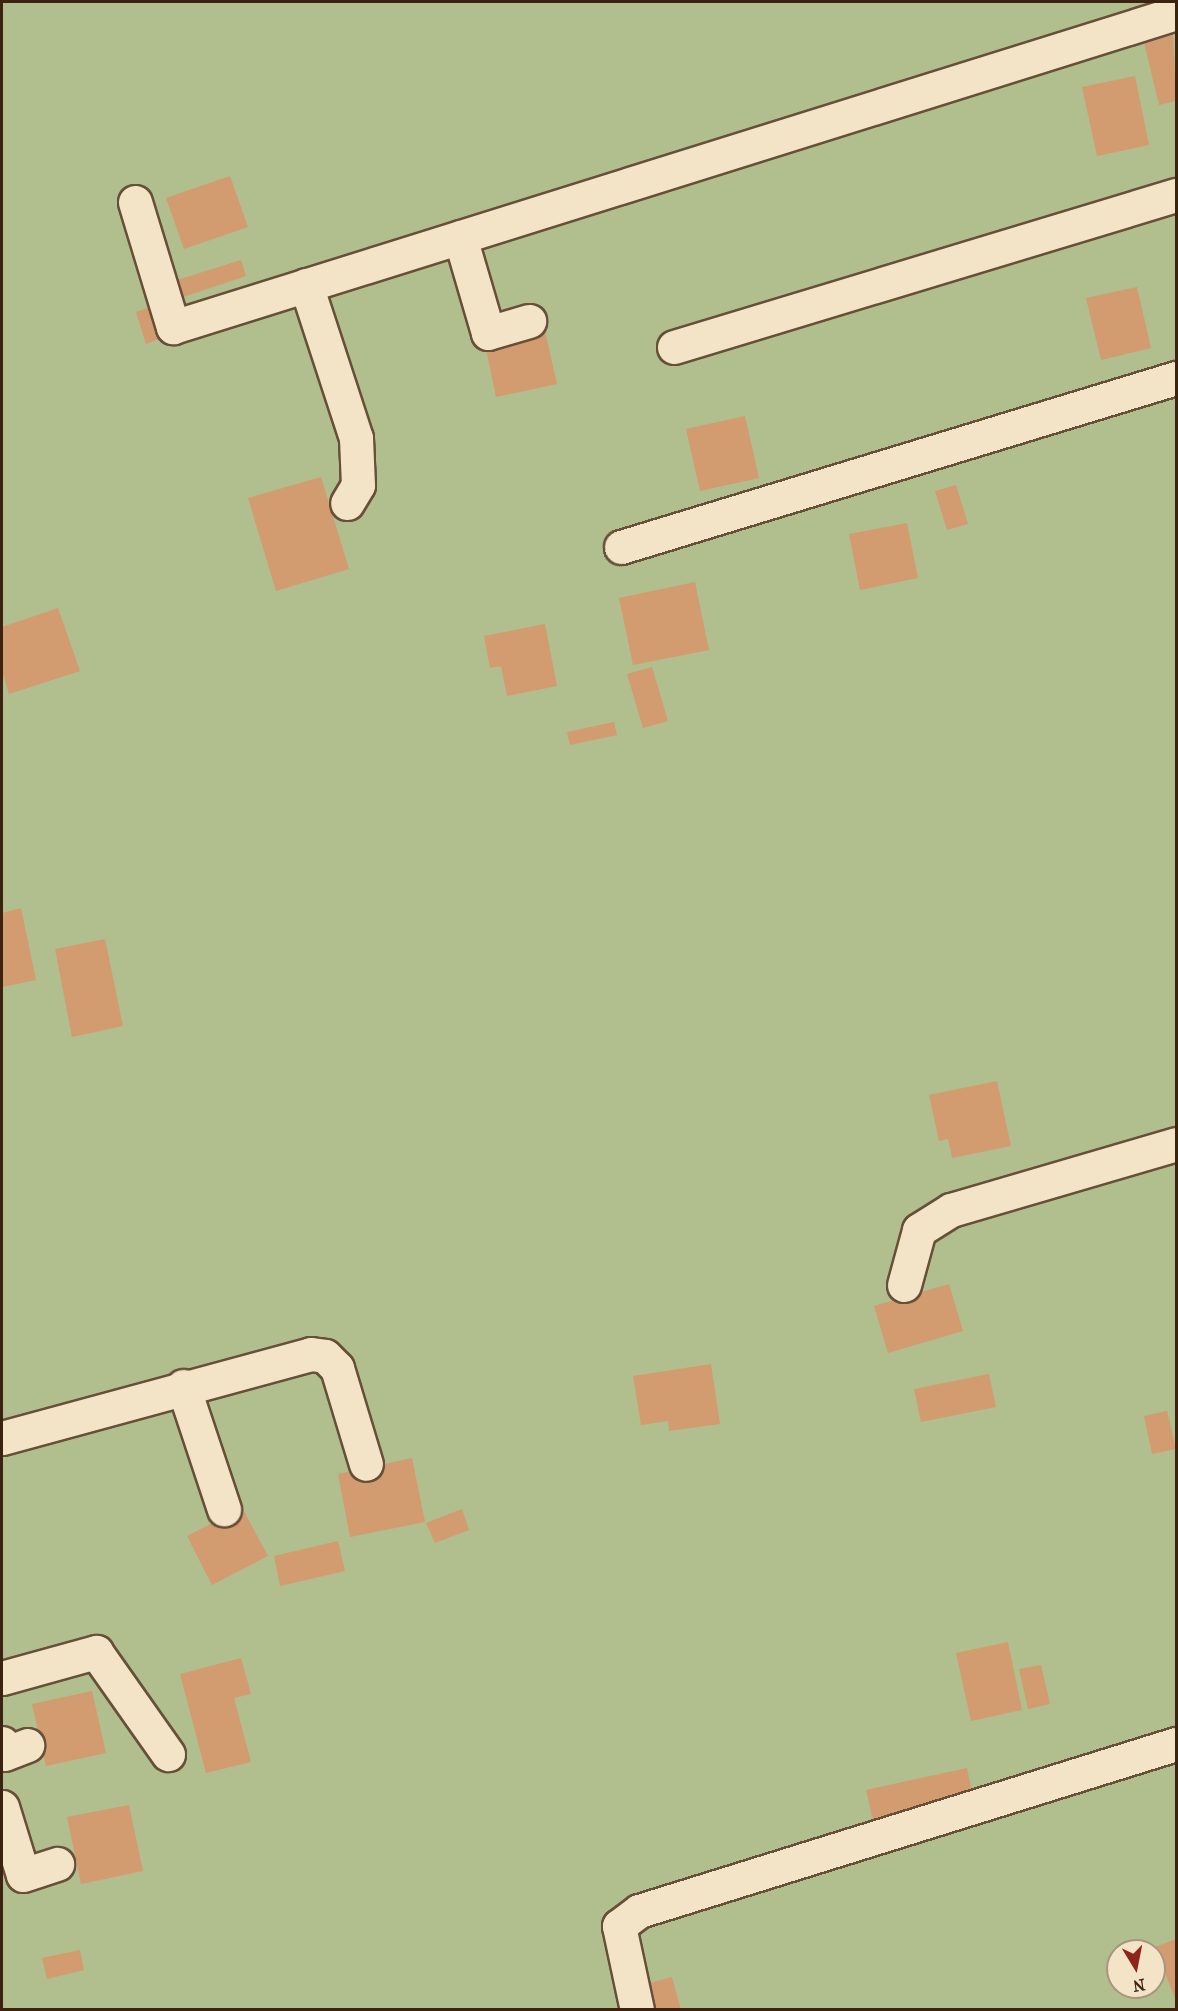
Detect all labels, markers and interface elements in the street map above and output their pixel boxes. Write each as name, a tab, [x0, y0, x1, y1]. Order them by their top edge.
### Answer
north arrow	[1106, 1939, 1166, 1999]
text: N	[1131, 1975, 1147, 1996]

